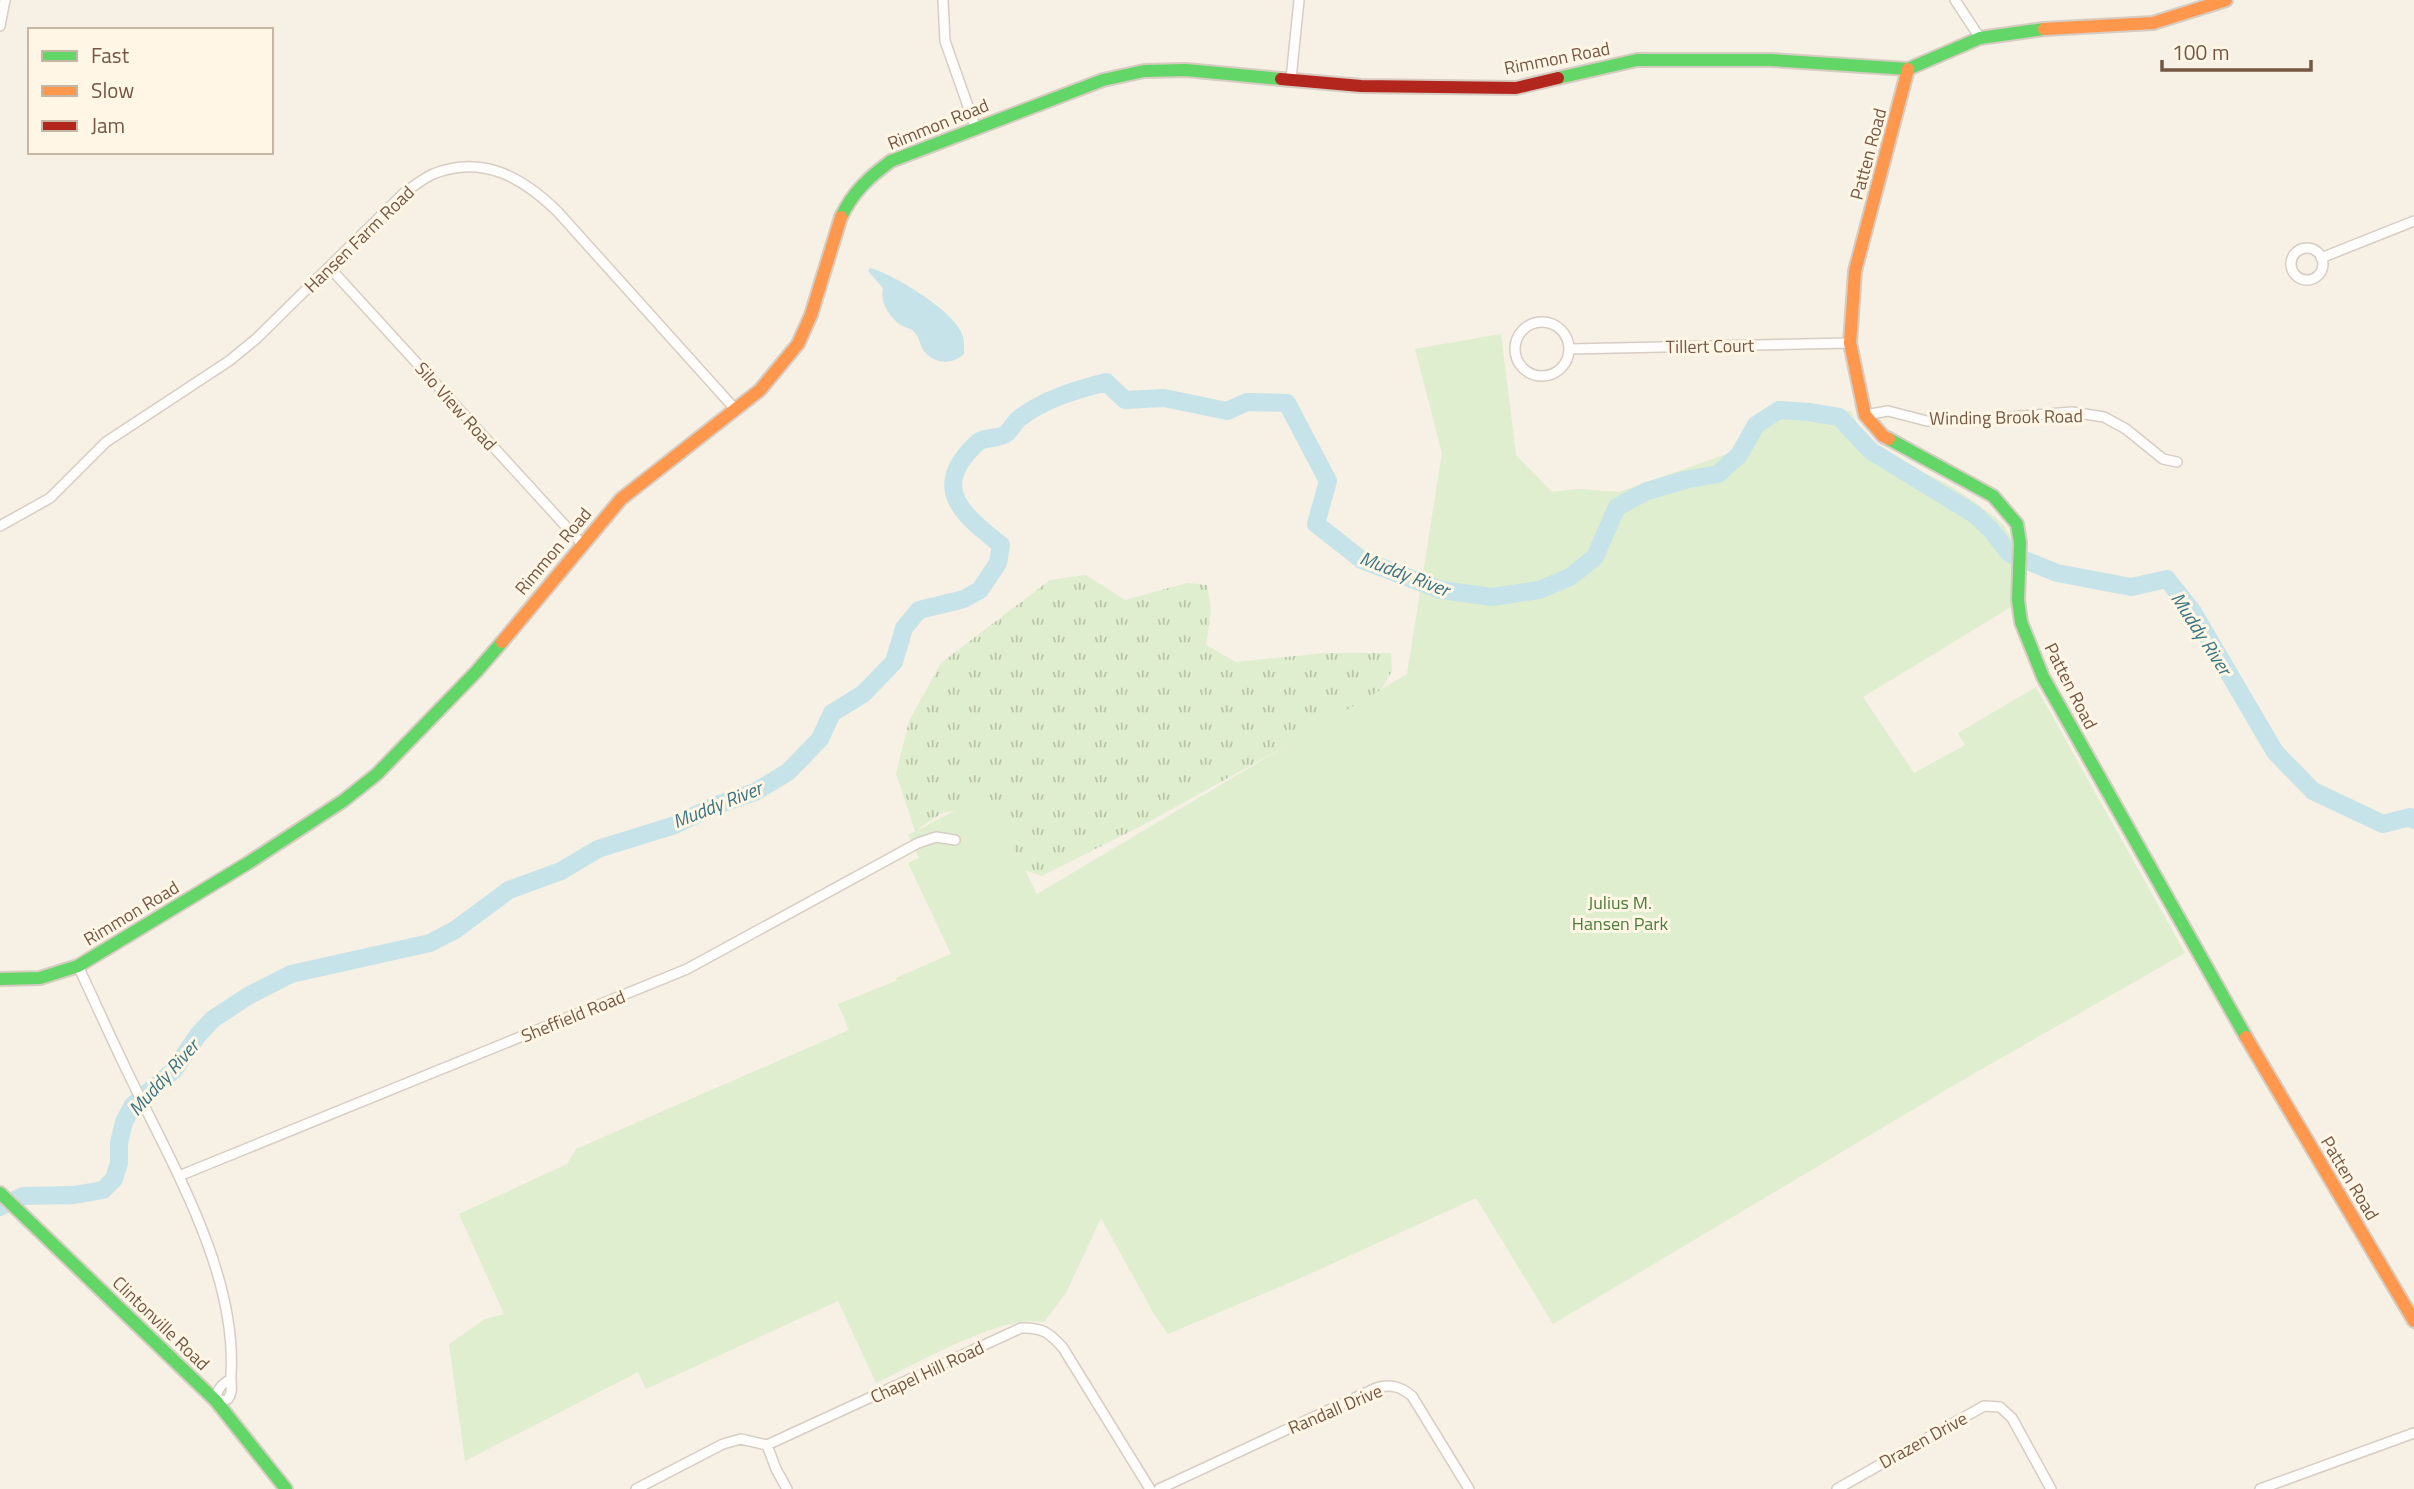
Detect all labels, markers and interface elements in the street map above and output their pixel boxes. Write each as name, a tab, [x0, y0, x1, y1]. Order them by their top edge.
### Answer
legend	[28, 28, 273, 154]
scale bar	[2162, 28, 2311, 72]
street label: Rimmon Road	[1502, 35, 1612, 81]
text: 100 m	[2172, 36, 2229, 68]
text: Fast	[91, 39, 130, 71]
text: Slow	[91, 74, 134, 106]
street label: Rimmon Road	[883, 91, 993, 157]
street label: Patten Road	[1843, 105, 1893, 203]
text: Jam	[91, 109, 125, 141]
street label: Hansen Farm Road	[298, 179, 420, 299]
street label: Tillert Court	[1665, 332, 1755, 360]
street label: Silo View Road	[409, 356, 503, 456]
street label: Winding Brook Road	[1929, 402, 2083, 432]
street label: Rimmon Road	[508, 501, 598, 601]
water label: Muddy River	[1356, 543, 1456, 604]
water label: Muddy River	[2164, 586, 2241, 682]
street label: Patten Road	[2038, 638, 2104, 734]
water label: Muddy River	[668, 772, 768, 835]
street label: Rimmon Road	[78, 874, 184, 952]
park label: Julius M. Hansen Park	[1572, 889, 1669, 937]
street label: Sheffield Road	[517, 983, 629, 1049]
water label: Muddy River	[121, 1031, 207, 1122]
street label: Patten Road	[2314, 1131, 2386, 1225]
street label: Clintonville Road	[106, 1270, 216, 1376]
street label: Chapel Hill Road	[866, 1334, 988, 1410]
street label: Randall Drive	[1284, 1377, 1386, 1441]
street label: Drazen Drive	[1874, 1405, 1972, 1475]

